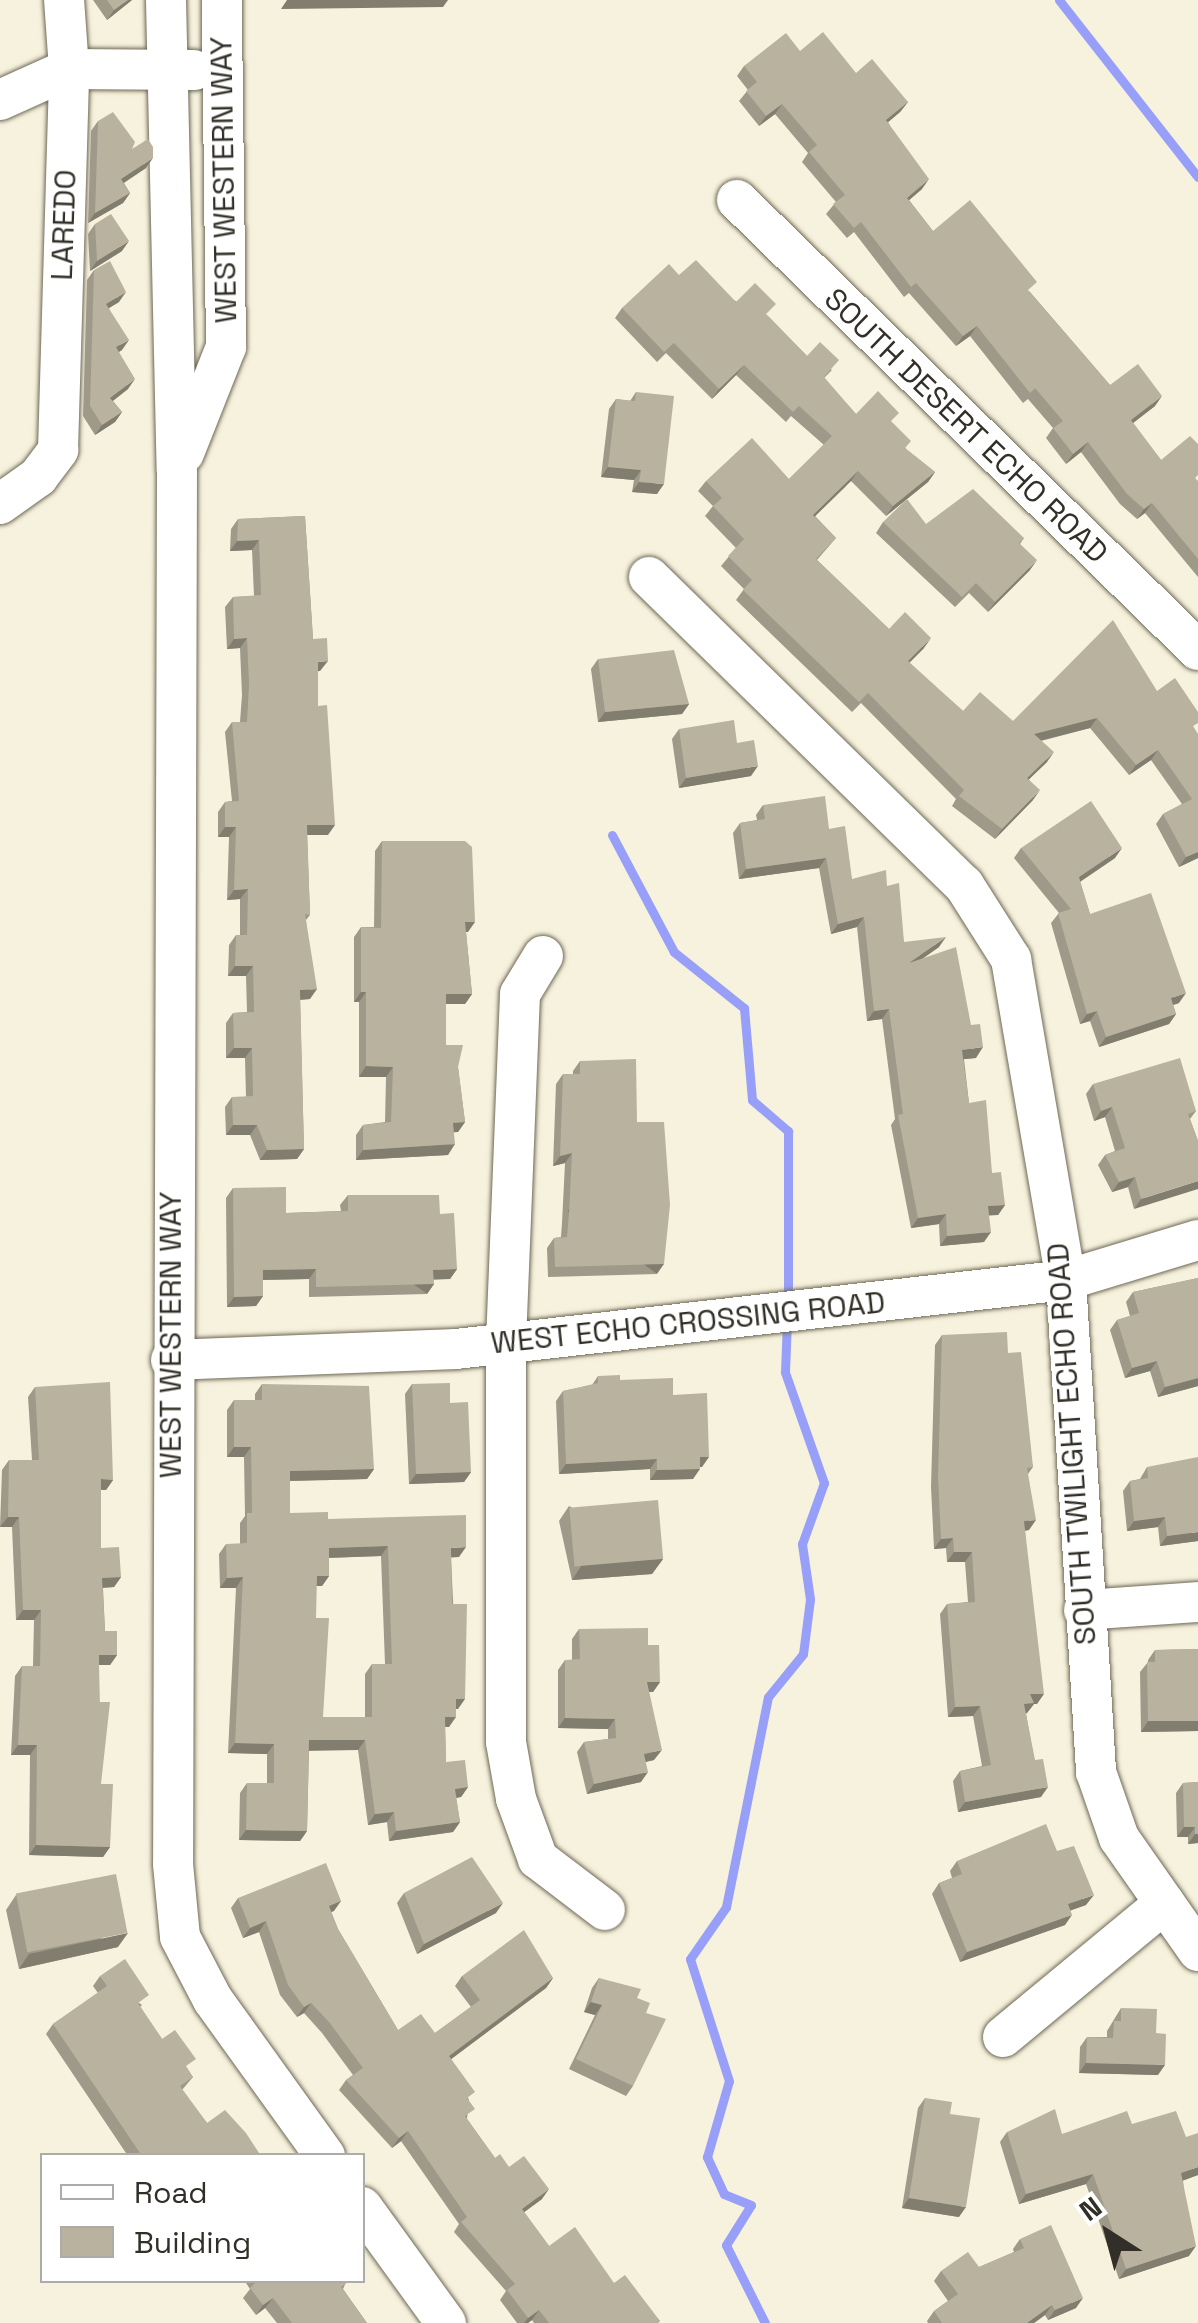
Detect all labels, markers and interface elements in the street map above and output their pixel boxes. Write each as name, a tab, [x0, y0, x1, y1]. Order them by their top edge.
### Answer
street label: WEST WESTERN WAY	[203, 36, 245, 324]
street label: LAREDO	[44, 169, 84, 281]
street label: SOUTH DESERT ECHO ROAD	[817, 281, 1115, 571]
street label: WEST WESTERN WAY	[153, 1191, 189, 1479]
street label: SOUTH TWILIGHT ECHO ROAD	[1040, 1241, 1104, 1647]
street label: WEST ECHO CROSSING ROAD	[489, 1284, 887, 1362]
legend	[40, 2153, 365, 2283]
text: Road	[134, 2173, 208, 2212]
north arrow	[1058, 2183, 1158, 2283]
text: N	[1072, 2189, 1109, 2229]
text: Building	[134, 2223, 251, 2262]

